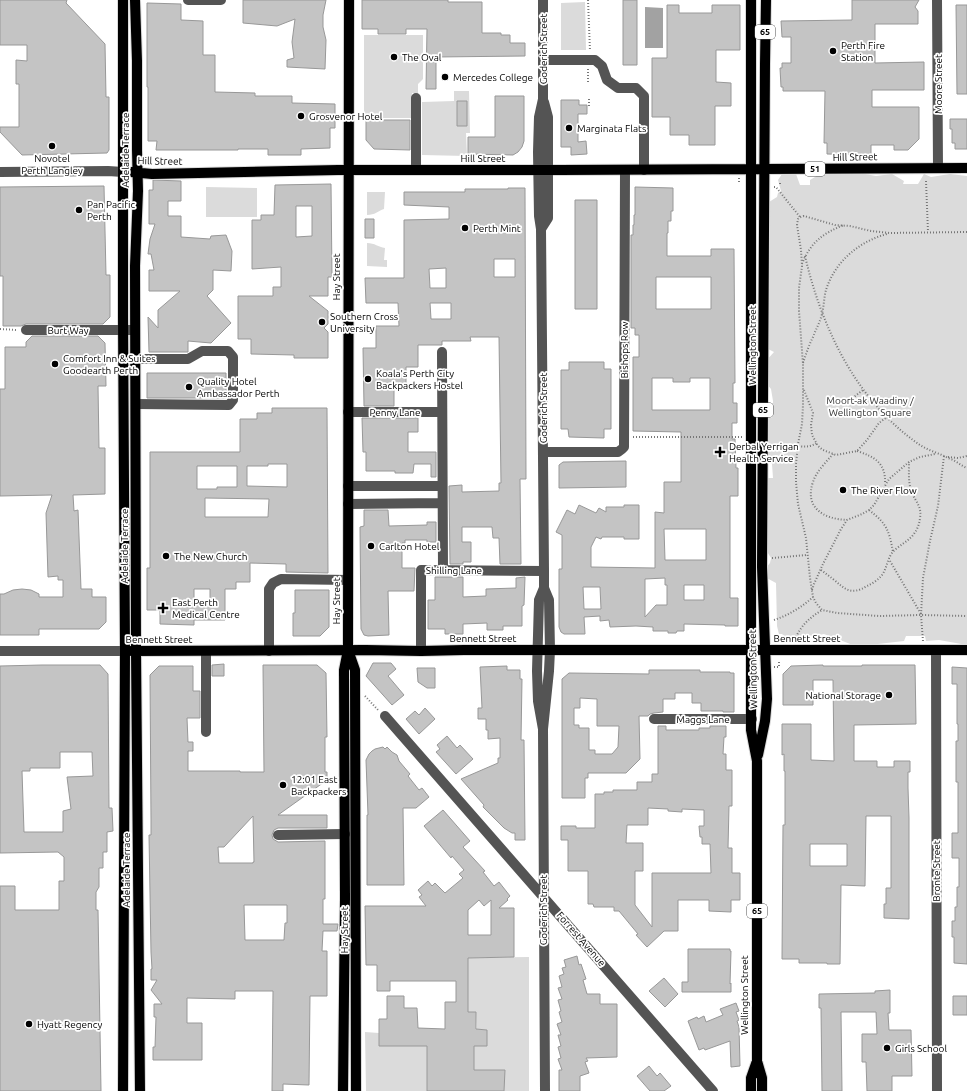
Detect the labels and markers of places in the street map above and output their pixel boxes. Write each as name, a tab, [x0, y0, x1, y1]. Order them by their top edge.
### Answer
place label: Perth Fire Station	[841, 40, 885, 63]
marker: Perth Fire Station	[828, 46, 838, 56]
marker: The Oval	[389, 52, 399, 62]
place label: The Oval	[402, 52, 442, 63]
marker: Mercedes College	[440, 72, 450, 82]
place label: Mercedes College	[453, 72, 533, 83]
marker: Grosvenor Hotel	[296, 111, 306, 121]
place label: Grosvenor Hotel	[309, 111, 383, 122]
marker: Marginata Flats	[564, 123, 574, 133]
place label: Marginata Flats	[577, 123, 646, 134]
marker: Novotel Perth Langley	[47, 141, 57, 151]
place label: Novotel Perth Langley	[21, 153, 83, 176]
place label: Pan Pacific Perth	[87, 199, 135, 222]
marker: Pan Pacific Perth	[74, 205, 84, 215]
marker: Perth Mint	[460, 223, 470, 233]
place label: Perth Mint	[473, 223, 521, 234]
place label: Southern Cross University	[330, 311, 398, 334]
marker: Southern Cross University	[317, 317, 327, 327]
place label: Comfort Inn & Suites Goodearth Perth	[63, 353, 156, 376]
marker: Comfort Inn & Suites Goodearth Perth	[50, 359, 60, 369]
place label: Koala's Perth City Backpackers Hostel	[376, 368, 463, 391]
marker: Koala's Perth City Backpackers Hostel	[363, 374, 373, 384]
place label: Quality Hotel Ambassador Perth	[197, 376, 279, 399]
marker: Quality Hotel Ambassador Perth	[184, 382, 194, 392]
place label: Derbal Yerrigan Health Service	[729, 441, 799, 464]
marker: Derbal Yerrigan Health Service	[714, 446, 726, 458]
marker: The River Flow	[838, 485, 848, 495]
place label: The River Flow	[851, 485, 917, 496]
marker: Carlton Hotel	[366, 541, 376, 551]
place label: Carlton Hotel	[379, 541, 440, 552]
marker: The New Church	[161, 551, 171, 561]
place label: The New Church	[174, 551, 247, 562]
place label: East Perth Medical Centre	[172, 597, 240, 620]
marker: East Perth Medical Centre	[157, 602, 169, 614]
place label: National Storage	[806, 690, 881, 701]
marker: National Storage	[884, 690, 894, 700]
place label: 12:01 East Backpackers	[291, 774, 346, 797]
marker: 12:01 East Backpackers	[278, 780, 288, 790]
marker: Hyatt Regency	[24, 1019, 34, 1029]
place label: Hyatt Regency	[37, 1019, 103, 1030]
marker: Girls School	[882, 1043, 892, 1053]
place label: Girls School	[895, 1043, 947, 1054]

